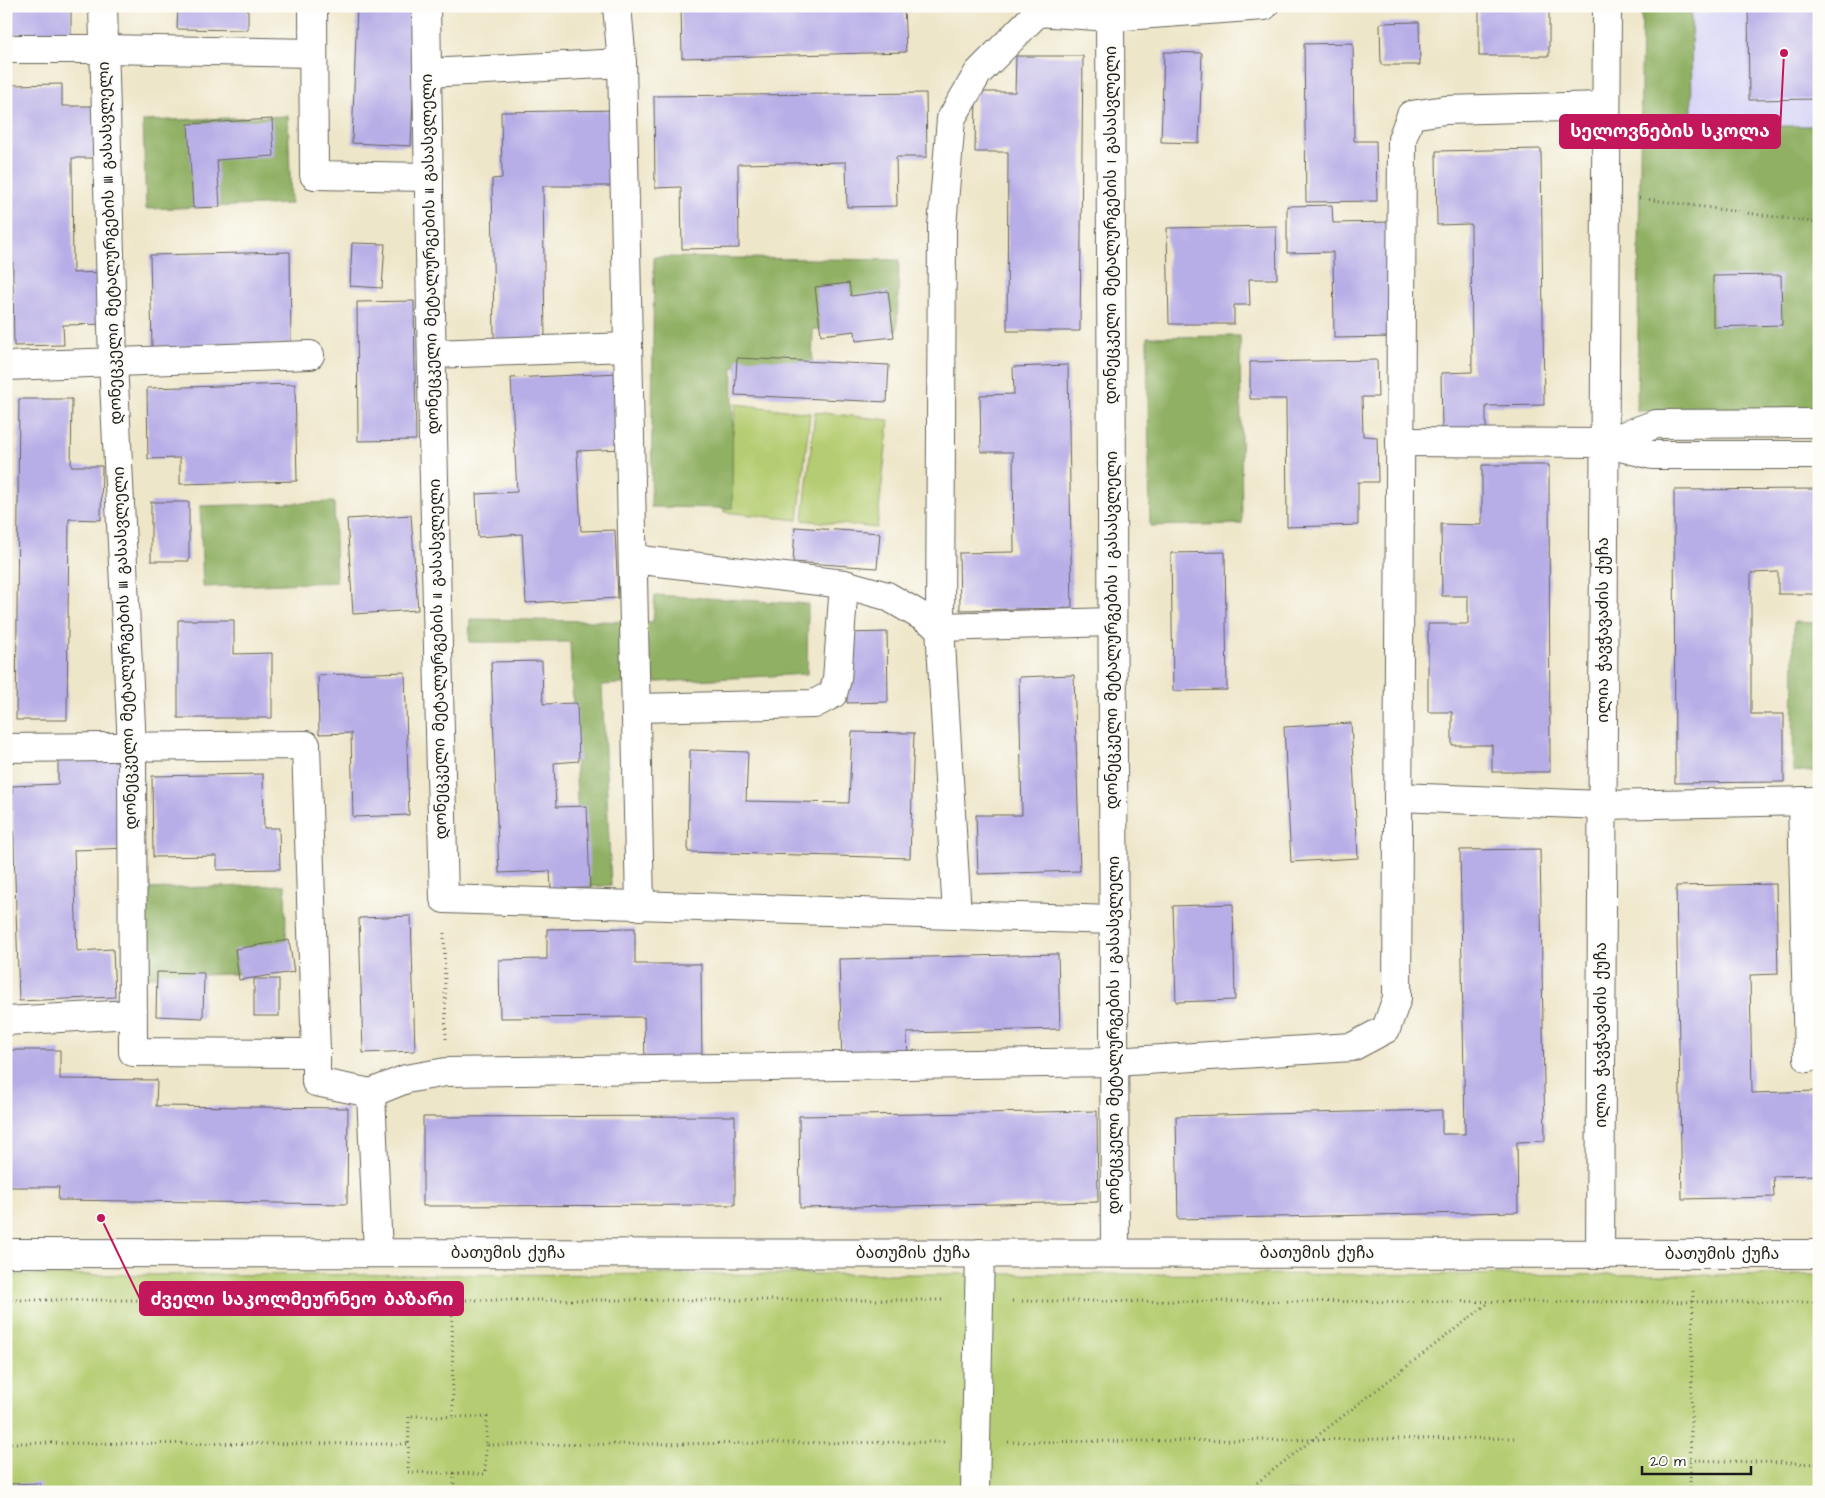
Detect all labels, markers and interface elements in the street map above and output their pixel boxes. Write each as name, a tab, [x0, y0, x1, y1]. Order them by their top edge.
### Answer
street label: დონეცკელი მეტალურგების I გასასვლელი	[1100, 46, 1122, 404]
street label: დონეცკელი მეტალურგების III გასასვლელი	[93, 61, 127, 425]
street label: დონეცკელი მეტალურგების II გასასვლელი	[416, 73, 444, 435]
callout: სელოვნების სკოლა	[1560, 115, 1780, 148]
text: სელოვნების სკოლა	[1570, 119, 1770, 144]
street label: დონეცკელი მეტალურგების I გასასვლელი	[1101, 451, 1123, 809]
street label: დონეცკელი მეტალურგების III გასასვლელი	[108, 466, 142, 830]
street label: დონეცკელი მეტალურგების II გასასვლელი	[424, 478, 452, 840]
street label: ილია ჭავჭავაძის ქუჩა	[1592, 537, 1614, 723]
street label: დონეცკელი მეტალურგების I გასასვლელი	[1103, 856, 1125, 1214]
street label: ილია ჭავჭავაძის ქუჩა	[1590, 942, 1612, 1128]
street label: ბათუმის ქუჩა	[451, 1242, 565, 1264]
street label: ბათუმის ქუჩა	[856, 1242, 970, 1264]
street label: ბათუმის ქუჩა	[1260, 1242, 1374, 1264]
street label: ბათუმის ქუჩა	[1665, 1243, 1779, 1265]
callout: ძველი საკოლმეურნეო ბაზარი	[140, 1282, 463, 1315]
text: ძველი საკოლმეურნეო ბაზარი	[151, 1287, 454, 1312]
scale bar	[1642, 1443, 1751, 1475]
text: 20 m	[1650, 1451, 1686, 1472]

